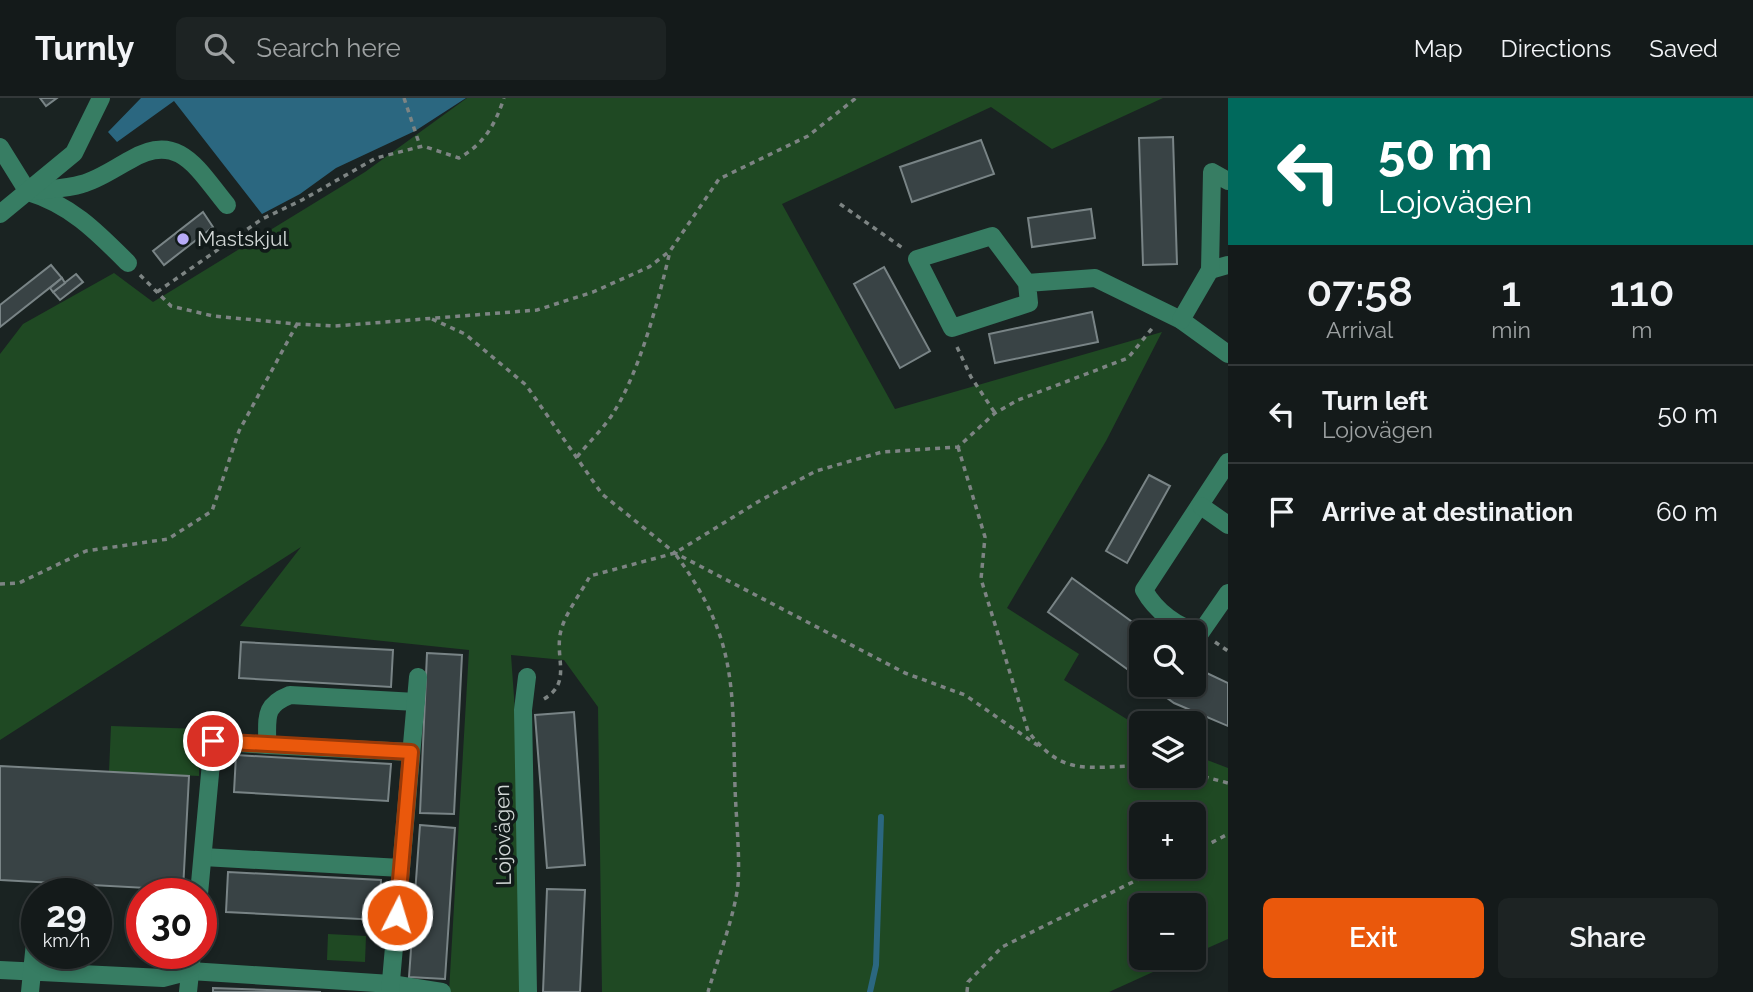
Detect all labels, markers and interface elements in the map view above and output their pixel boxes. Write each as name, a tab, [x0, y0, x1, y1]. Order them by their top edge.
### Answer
search box	[176, 17, 666, 80]
text: Turnly	[35, 29, 134, 68]
icon: search	[200, 29, 238, 67]
text: Search here	[256, 33, 401, 63]
text: Map	[1414, 34, 1463, 63]
text: Directions	[1501, 34, 1611, 63]
text: Saved	[1649, 34, 1718, 63]
text: 50 m	[1378, 124, 1493, 181]
icon: left	[1263, 126, 1354, 217]
text: Lojovägen	[1378, 183, 1532, 220]
place label: Mastskjul	[197, 226, 288, 251]
marker: Mastskjul	[175, 231, 191, 247]
text: 07:58	[1306, 267, 1413, 316]
text: 1	[1501, 267, 1521, 316]
text: 110	[1609, 267, 1675, 316]
text: Arrival	[1326, 316, 1393, 343]
text: min	[1491, 316, 1531, 343]
text: m	[1631, 316, 1653, 343]
text: Turn left	[1322, 386, 1428, 416]
icon: left	[1263, 395, 1301, 433]
text: 50 m	[1657, 399, 1718, 429]
text: Lojovägen	[1322, 416, 1433, 443]
icon: arrive	[1263, 493, 1301, 531]
text: Arrive at destination	[1322, 497, 1573, 527]
text: 60 m	[1656, 497, 1718, 527]
map controls	[1129, 620, 1206, 970]
button: search	[1129, 620, 1206, 697]
pin	[183, 711, 243, 771]
button: layers	[1129, 711, 1206, 788]
icon: arrive	[194, 722, 232, 760]
street label: Lojovägen	[489, 784, 516, 886]
button: +	[1129, 802, 1206, 879]
speed limit sign: 30	[126, 878, 217, 969]
position arrow	[360, 878, 434, 952]
button: −	[1129, 893, 1206, 970]
text: 29	[46, 894, 87, 935]
button: Exit	[1263, 898, 1484, 978]
button: Share	[1498, 898, 1718, 978]
text: km/h	[43, 930, 90, 951]

